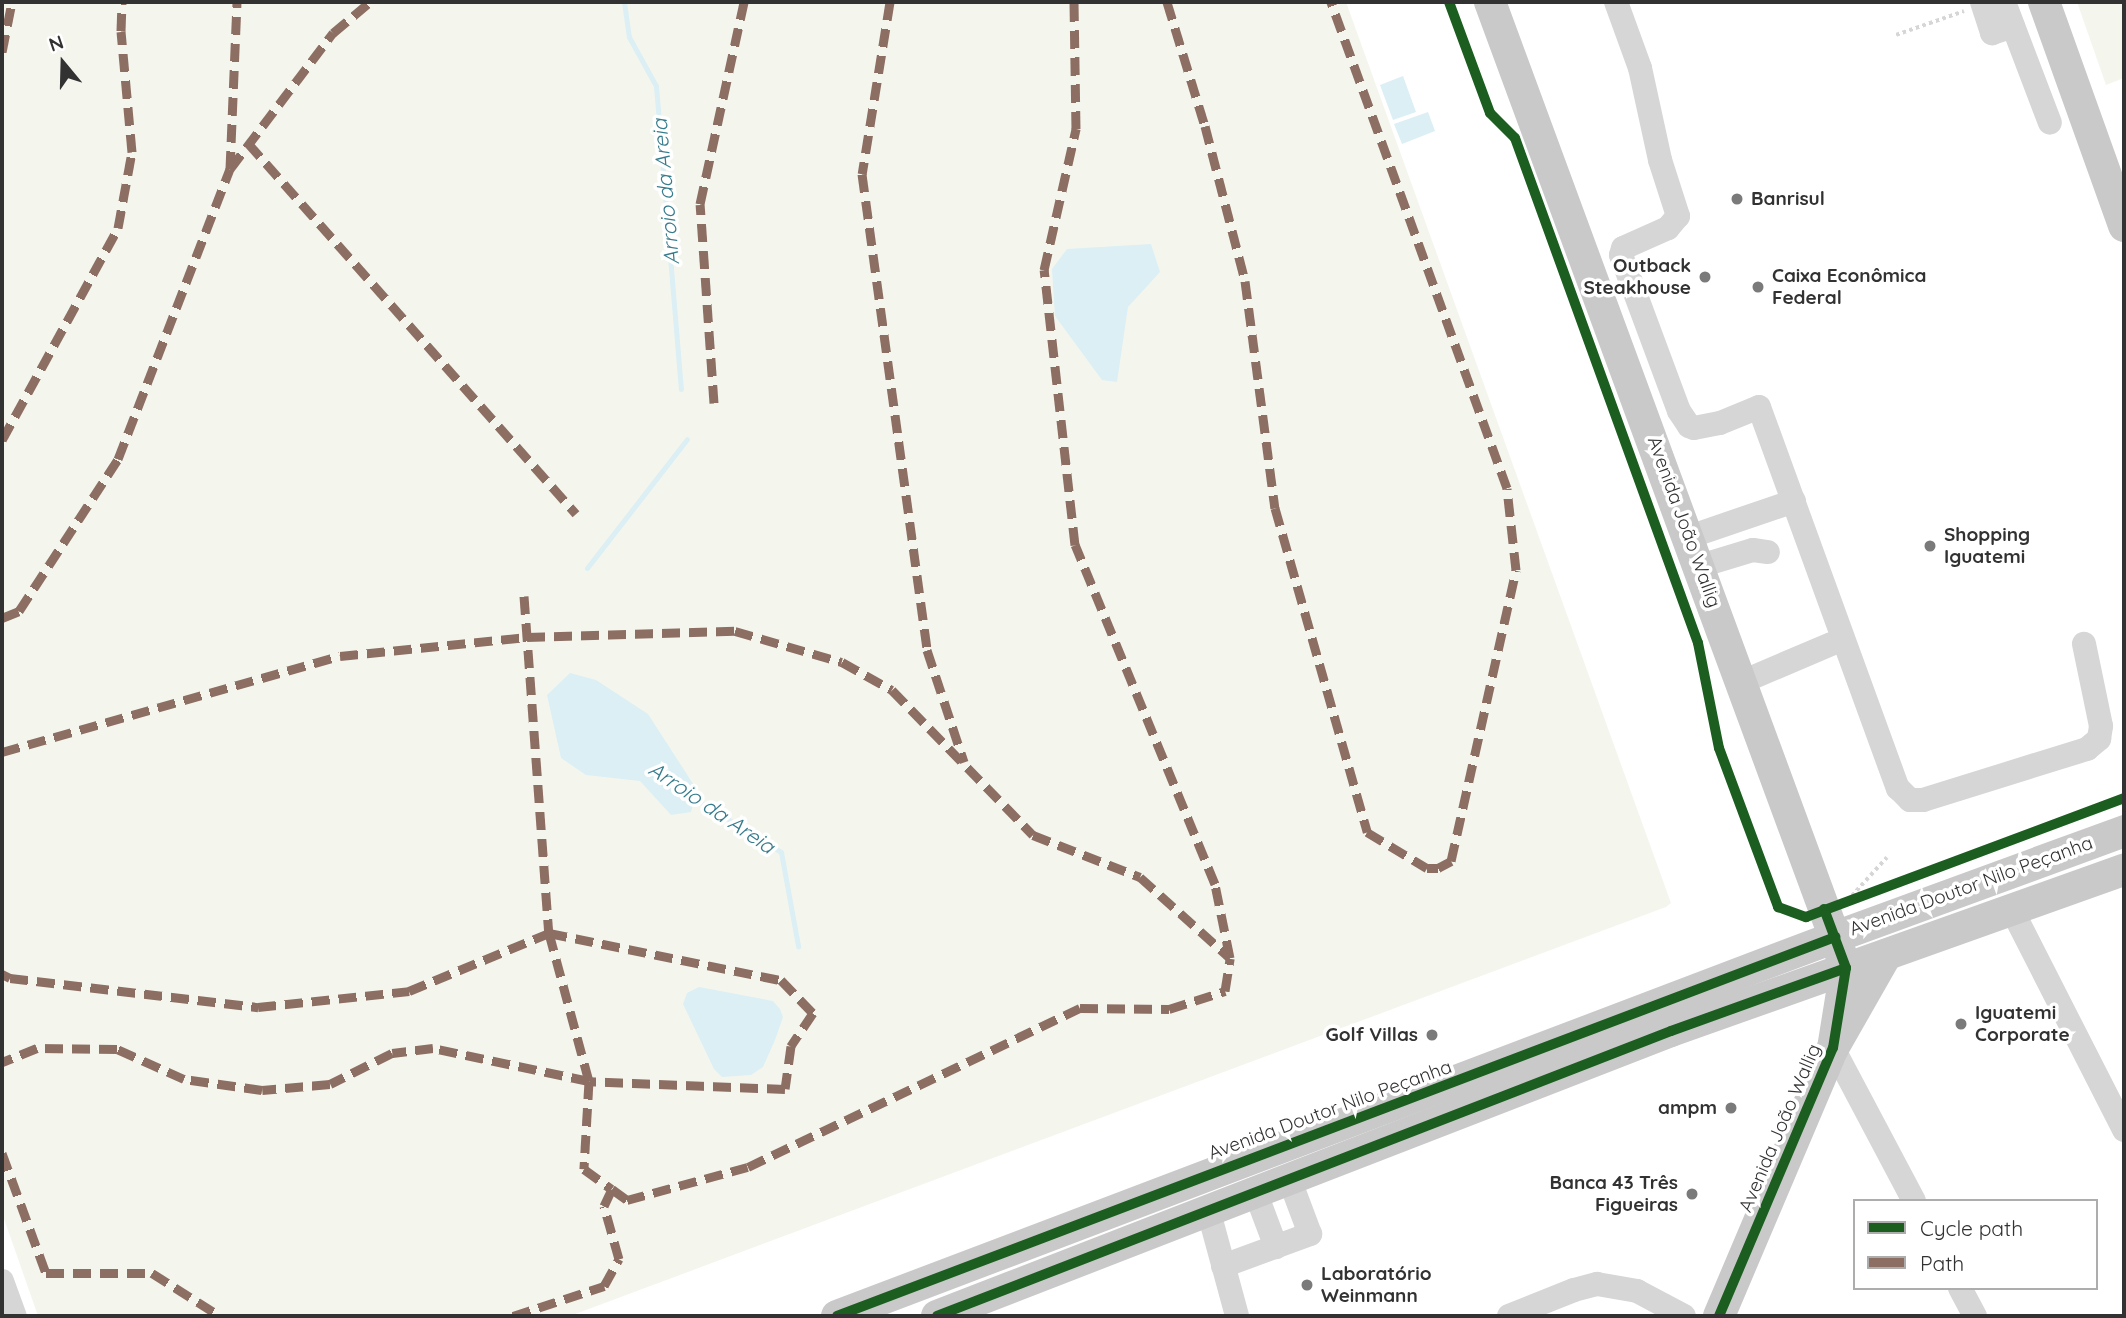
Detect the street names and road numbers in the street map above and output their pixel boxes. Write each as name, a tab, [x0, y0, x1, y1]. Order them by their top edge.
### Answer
street label: Avenida João Wallig	[1642, 433, 1726, 611]
street label: Avenida Doutor Nilo Peçanha	[1846, 831, 2096, 941]
street label: Avenida João Wallig	[1734, 1040, 1826, 1216]
street label: Avenida Doutor Nilo Peçanha	[1205, 1055, 1455, 1165]

